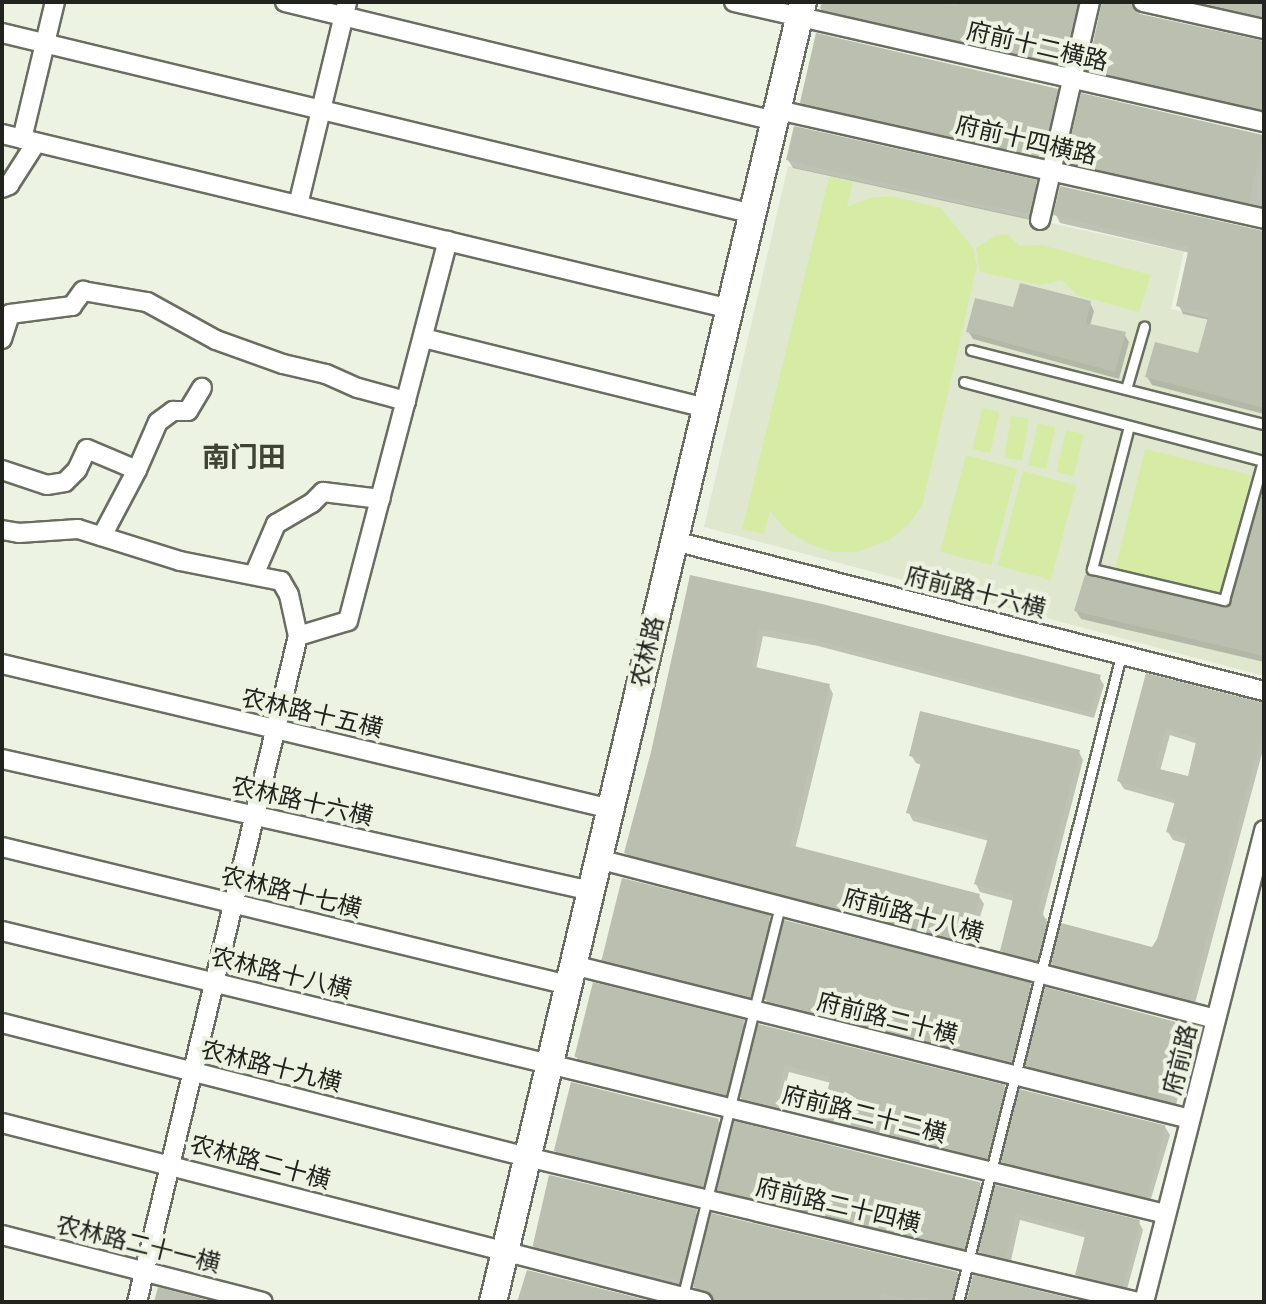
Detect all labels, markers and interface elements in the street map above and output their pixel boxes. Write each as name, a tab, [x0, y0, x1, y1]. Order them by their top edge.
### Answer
street label: 府前十二横路	[964, 17, 1110, 77]
street label: 府前十四横路	[953, 111, 1099, 171]
district label: 南门田	[202, 441, 286, 475]
street label: 府前路十六横	[902, 562, 1048, 624]
street label: 农林路	[626, 614, 670, 690]
street label: 农林路十五横	[239, 684, 385, 744]
street label: 农林路十六横	[229, 772, 375, 832]
street label: 农林路十七横	[218, 862, 364, 924]
street label: 府前路十八横	[840, 883, 986, 949]
street label: 农林路十八横	[208, 943, 354, 1005]
street label: 府前路二十横	[814, 988, 960, 1050]
street label: 府前路	[1158, 1022, 1204, 1098]
street label: 农林路十九横	[198, 1036, 344, 1098]
street label: 府前路二十二横	[779, 1081, 949, 1149]
street label: 农林路二十横	[187, 1130, 333, 1196]
street label: 府前路二十四横	[753, 1173, 923, 1239]
street label: 农林路二十一横	[53, 1211, 223, 1279]

